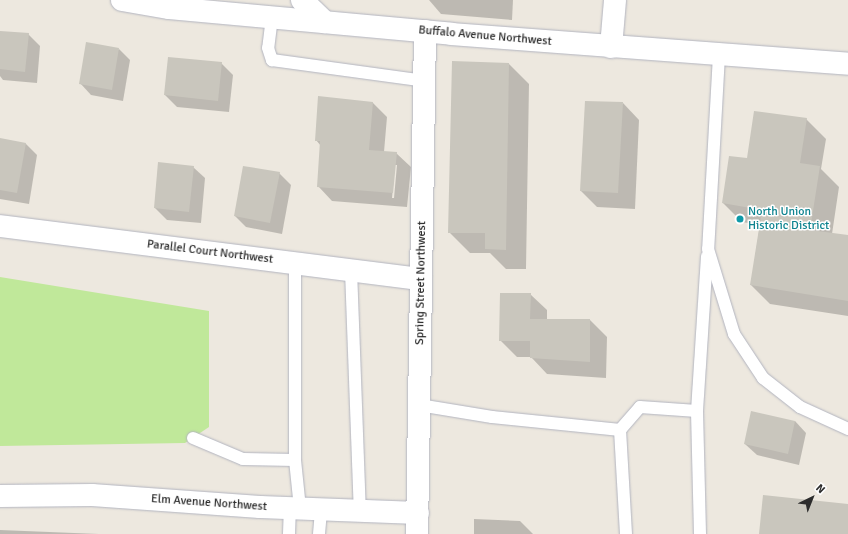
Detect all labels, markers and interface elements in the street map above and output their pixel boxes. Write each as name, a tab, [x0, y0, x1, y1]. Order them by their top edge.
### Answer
street label: Buffalo Avenue Northwest	[418, 23, 552, 49]
place label: North Union Historic District	[748, 205, 829, 233]
marker: North Union Historic District	[735, 214, 745, 224]
street label: Spring Street Northwest	[413, 221, 429, 345]
street label: Parallel Court Northwest	[146, 237, 274, 267]
north arrow	[792, 478, 832, 518]
text: N	[813, 481, 828, 496]
street label: Elm Avenue Northwest	[151, 492, 267, 514]

